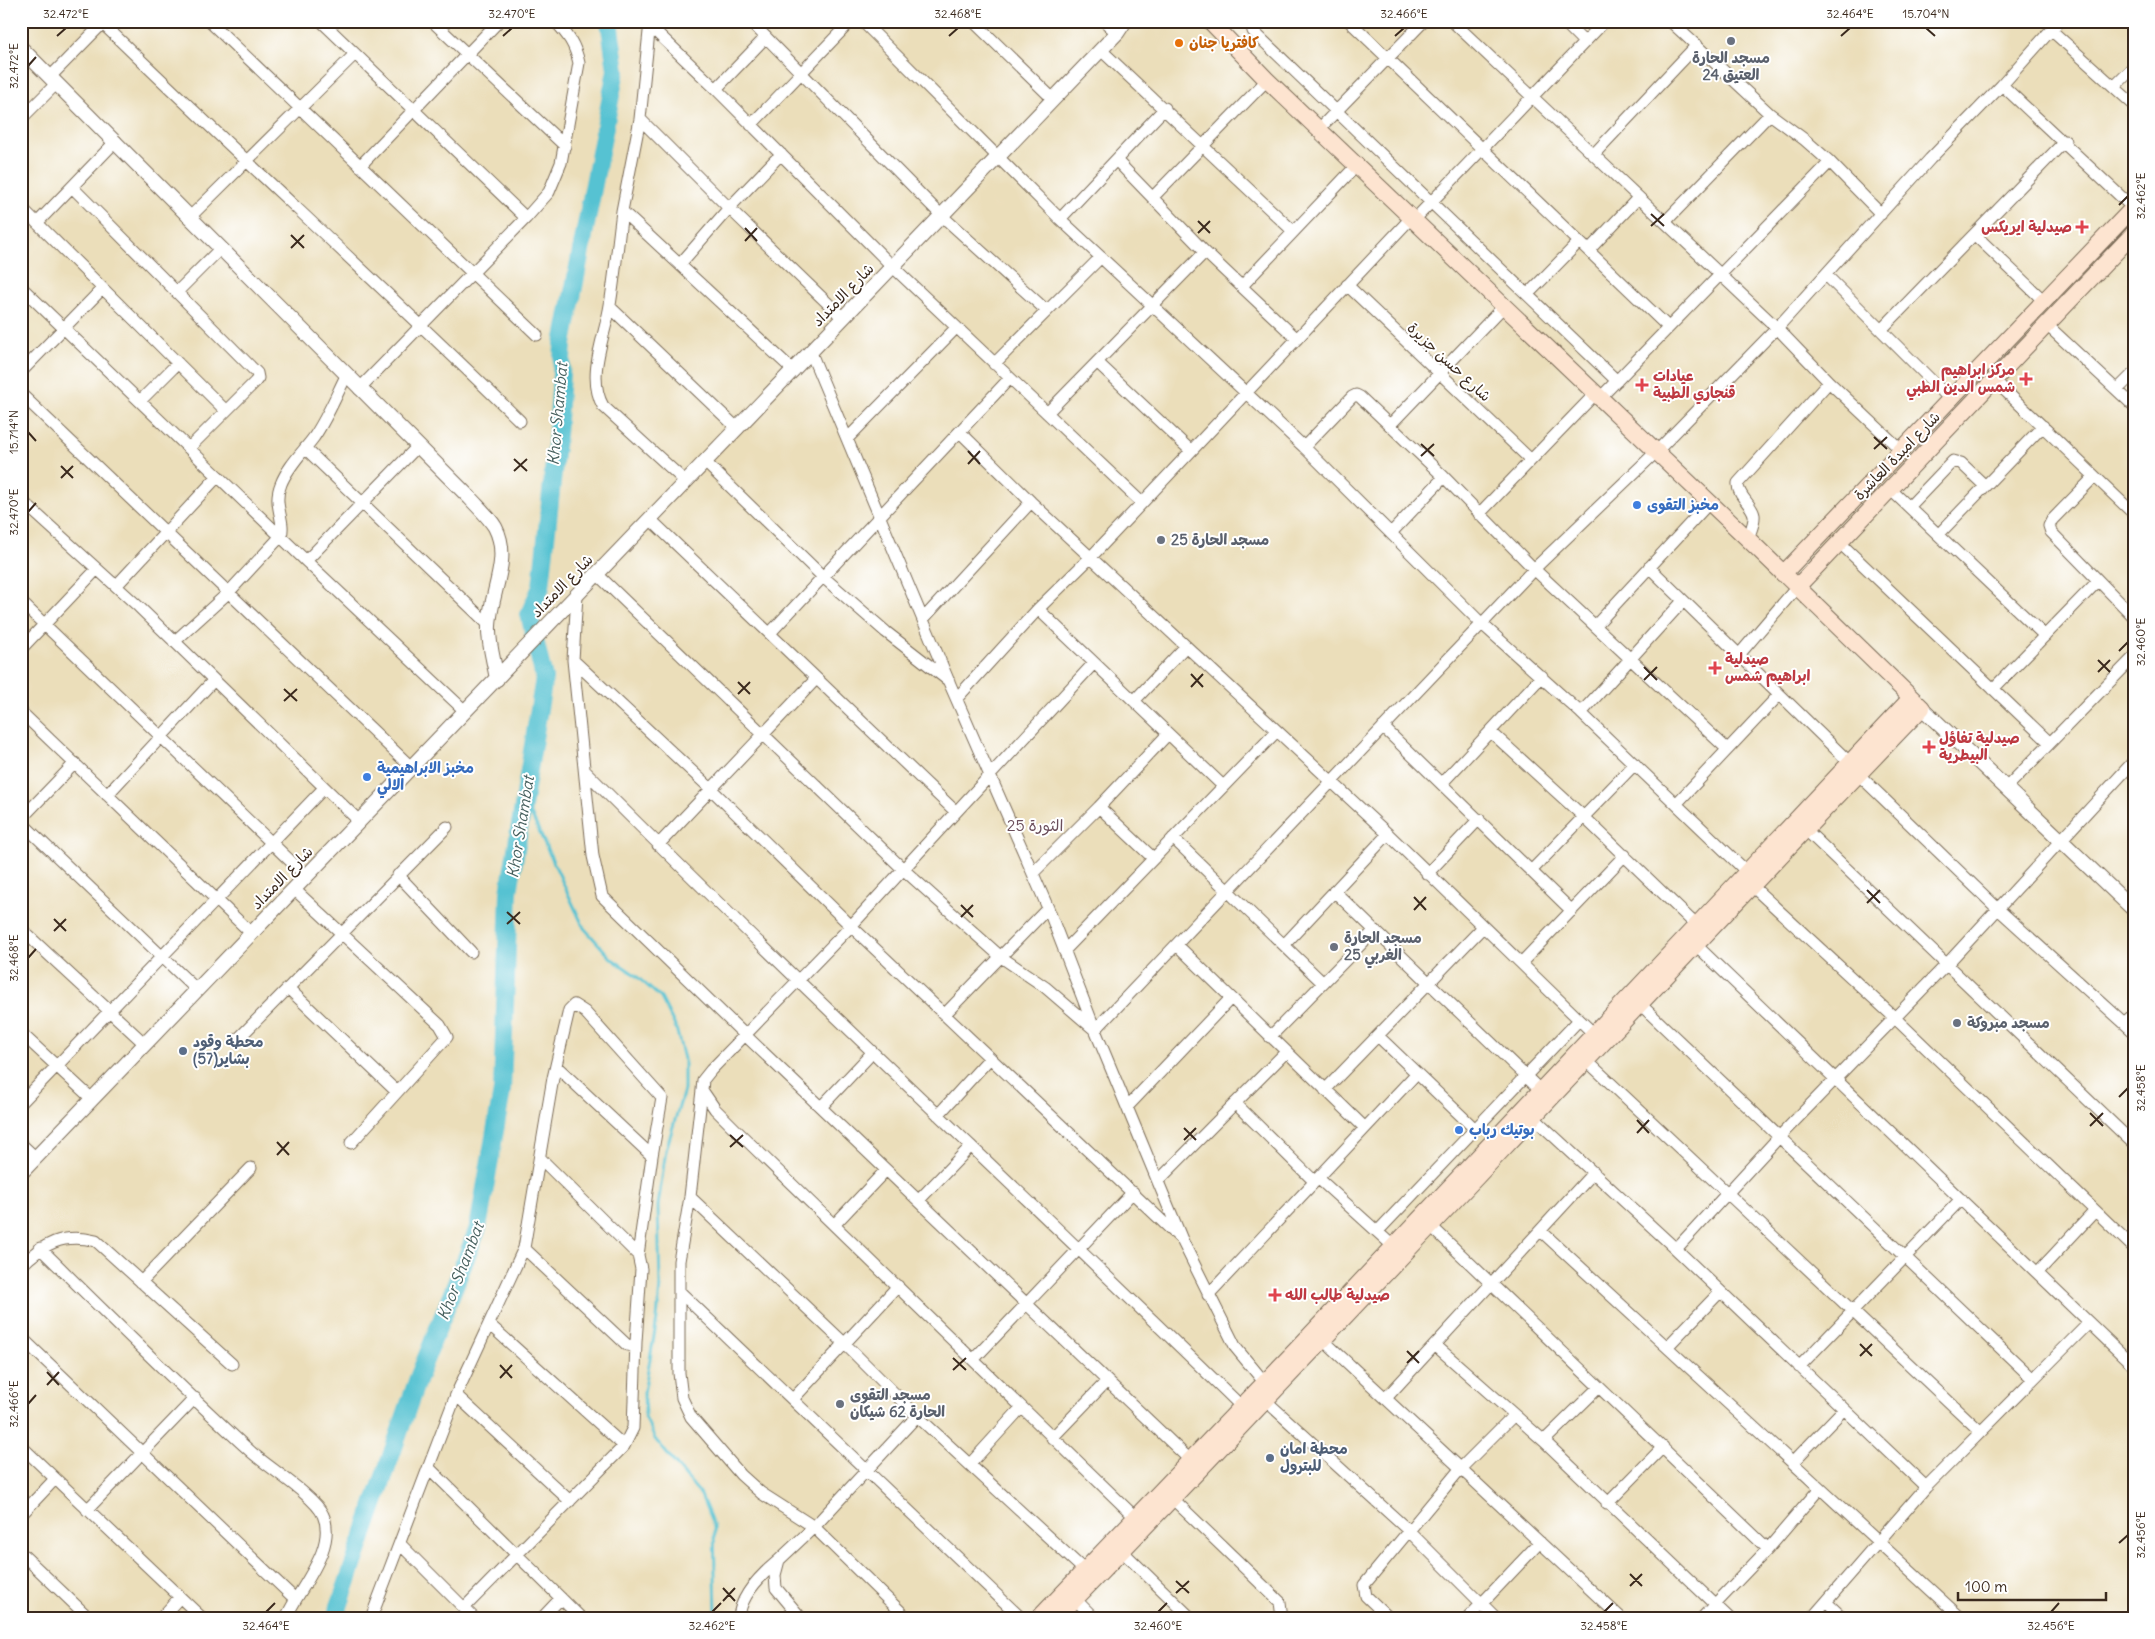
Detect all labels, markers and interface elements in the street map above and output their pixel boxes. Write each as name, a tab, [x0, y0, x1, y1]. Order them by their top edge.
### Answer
text: 32.472°E	[43, 6, 89, 21]
text: 32.470°E	[488, 6, 536, 21]
text: 32.468°E	[934, 6, 982, 21]
text: 32.466°E	[1380, 6, 1428, 21]
text: 32.464°E	[1826, 6, 1874, 21]
text: 15.704°N	[1902, 6, 1950, 21]
place label: كافتريا جنان	[1189, 33, 1259, 52]
marker: مسجد الحارة 24 العتيق	[1725, 35, 1737, 47]
marker: كافتريا جنان	[1173, 37, 1185, 49]
text: 32.472°E	[6, 43, 21, 89]
place label: مسجد الحارة 24 العتيق	[1692, 48, 1770, 84]
text: 32.462°E	[2133, 172, 2148, 220]
place label: صيدلية ايريكس	[1981, 217, 2072, 236]
marker: صيدلية ايريكس	[2076, 221, 2088, 233]
street label: شارع الامتداد	[808, 259, 878, 331]
street label: شارع حسن جزيرة	[1403, 318, 1495, 406]
water label: Khor Shambat	[543, 359, 572, 466]
place label: مركز ابراهيم شمس الدين الطبي	[1906, 360, 2015, 401]
place label: عيادات قنجاري الطبية	[1653, 366, 1736, 405]
marker: مركز ابراهيم شمس الدين الطبي	[2019, 372, 2033, 386]
marker: عيادات قنجاري الطبية	[1635, 378, 1649, 392]
street label: شارع امبدة العاشرة	[1849, 407, 1945, 505]
text: 15.714°N	[6, 410, 21, 454]
text: 32.470°E	[6, 488, 21, 536]
place label: مخبز التقوى	[1647, 495, 1719, 515]
marker: مخبز التقوى	[1631, 499, 1643, 511]
place label: مسجد الحارة 25	[1171, 530, 1269, 549]
marker: مسجد الحارة 25	[1155, 534, 1167, 546]
street label: شارع الامتداد	[527, 550, 597, 622]
text: 32.460°E	[2133, 618, 2148, 666]
place label: صيدلية ابراهيم شمس	[1725, 649, 1811, 687]
marker: صيدلية ابراهيم شمس	[1709, 662, 1721, 674]
place label: صيدلية تفاؤل البيطرية	[1939, 728, 2020, 764]
marker: صيدلية تفاؤل البيطرية	[1923, 741, 1935, 753]
place label: مخبز الابراهيمية الالي	[377, 758, 474, 799]
marker: مخبز الابراهيمية الالي	[361, 771, 373, 783]
water label: Khor Shambat	[502, 772, 538, 879]
district label: الثورة 25	[1007, 815, 1063, 836]
street label: شارع الامتداد	[247, 842, 317, 914]
place label: مسجد الحارة 25 الغربي	[1344, 928, 1422, 969]
text: 32.468°E	[6, 934, 21, 982]
marker: مسجد الحارة 25 الغربي	[1328, 941, 1340, 953]
place label: مسجد مبروكة	[1967, 1013, 2050, 1032]
marker: مسجد مبروكة	[1951, 1017, 1963, 1029]
place label: محطة وقود بشاير(57)	[193, 1032, 263, 1069]
marker: محطة وقود بشاير(57)	[177, 1045, 189, 1057]
text: 32.458°E	[2133, 1064, 2148, 1112]
place label: بوتيك رباب	[1469, 1120, 1535, 1140]
marker: بوتيك رباب	[1453, 1124, 1465, 1136]
water label: Khor Shambat	[432, 1217, 489, 1323]
place label: صيدلية طالب الله	[1285, 1285, 1390, 1304]
marker: صيدلية طالب الله	[1269, 1289, 1281, 1301]
text: 32.466°E	[6, 1380, 21, 1428]
place label: مسجد التقوى الحارة 62 شيكان	[850, 1385, 945, 1421]
marker: مسجد التقوى الحارة 62 شيكان	[834, 1398, 846, 1410]
place label: محطة امان للبترول	[1280, 1439, 1348, 1475]
marker: محطة امان للبترول	[1264, 1452, 1276, 1464]
text: 32.456°E	[2133, 1511, 2148, 1559]
scale bar	[1958, 1569, 2105, 1601]
text: 100 m	[1965, 1577, 2007, 1596]
text: 32.464°E	[242, 1618, 290, 1633]
text: 32.462°E	[688, 1618, 736, 1633]
text: 32.460°E	[1134, 1618, 1182, 1633]
text: 32.458°E	[1580, 1618, 1628, 1633]
text: 32.456°E	[2027, 1618, 2075, 1633]

